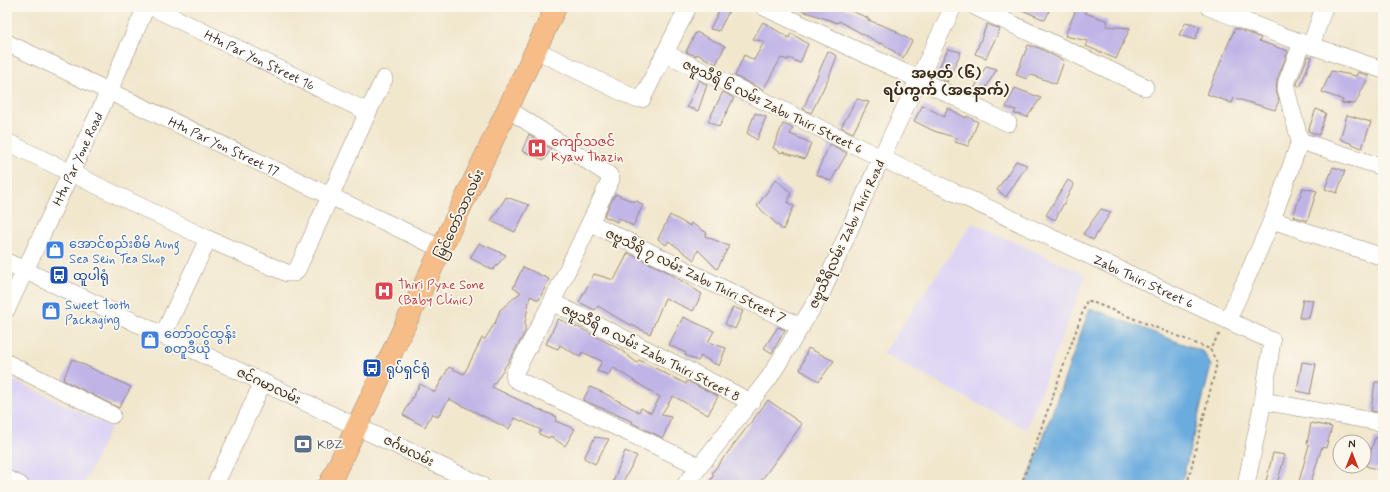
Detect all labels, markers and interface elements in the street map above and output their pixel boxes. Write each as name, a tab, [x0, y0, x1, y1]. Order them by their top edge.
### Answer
street label: Htu Par Yon Street 16	[201, 27, 317, 95]
street label: ဇဗူသီရိ ၆ လမ်း Zabu Thiri Street 6	[679, 55, 866, 160]
district label: အမှတ် (၆) ရပ်ကွက် (အနောက်)	[883, 63, 1010, 102]
street label: Htu Par Yone Road	[50, 110, 108, 209]
street label: Htu Par Yon Street 17	[165, 114, 282, 181]
place label: ကျော်သဇင် Kyaw Thazin	[551, 133, 623, 166]
hospital icon: ကျော်သဇင် Kyaw Thazin	[526, 137, 548, 159]
street label: ဇဗူသီရိလမ်း Zabu Thiri Road	[805, 157, 890, 312]
street label: မြင်တော်သာလမ်း	[431, 167, 490, 263]
street label: ဇဗူသီရိ ၇ လမ်း Zabu Thiri Street 7	[602, 224, 789, 328]
place label: အောင်စည်းစိမ် Aung Sea Sein Tea Shop	[69, 235, 180, 268]
shop icon: အောင်စည်းစိမ် Aung Sea Sein Tea Shop	[44, 239, 66, 261]
street label: Zabu Thiri Street 6	[1090, 251, 1196, 313]
bus stop icon: ထူပါရုံ	[48, 264, 70, 286]
place label: ထူပါရုံ	[73, 267, 109, 286]
place label: Thiri Pyae Sone (Baby Clinic)	[398, 277, 485, 309]
hospital icon: Thiri Pyae Sone (Baby Clinic)	[373, 280, 395, 302]
place label: Sweet Tooth Packaging	[65, 297, 130, 330]
shop icon: Sweet Tooth Packaging	[40, 300, 62, 322]
street label: ဇဗူသီရိ ၈ လမ်း Zabu Thiri Street 8	[558, 300, 743, 407]
place label: တော်ဝင်ထွန်း စတူဒီယို	[164, 325, 236, 359]
shop icon: တော်ဝင်ထွန်း စတူဒီယို	[139, 329, 161, 351]
bus stop icon: ရုပ်ရှင်ရုံ	[361, 357, 383, 379]
place label: ရုပ်ရှင်ရုံ	[386, 360, 430, 379]
street label: ဇင်ဂမာလမ်း	[234, 363, 303, 409]
street label: ဇင်္ဂမလမ်း	[380, 431, 437, 471]
bank icon: KBZ	[292, 433, 314, 455]
north arrow	[1332, 434, 1372, 474]
place label: KBZ	[317, 437, 344, 454]
text: N	[1348, 438, 1356, 452]

